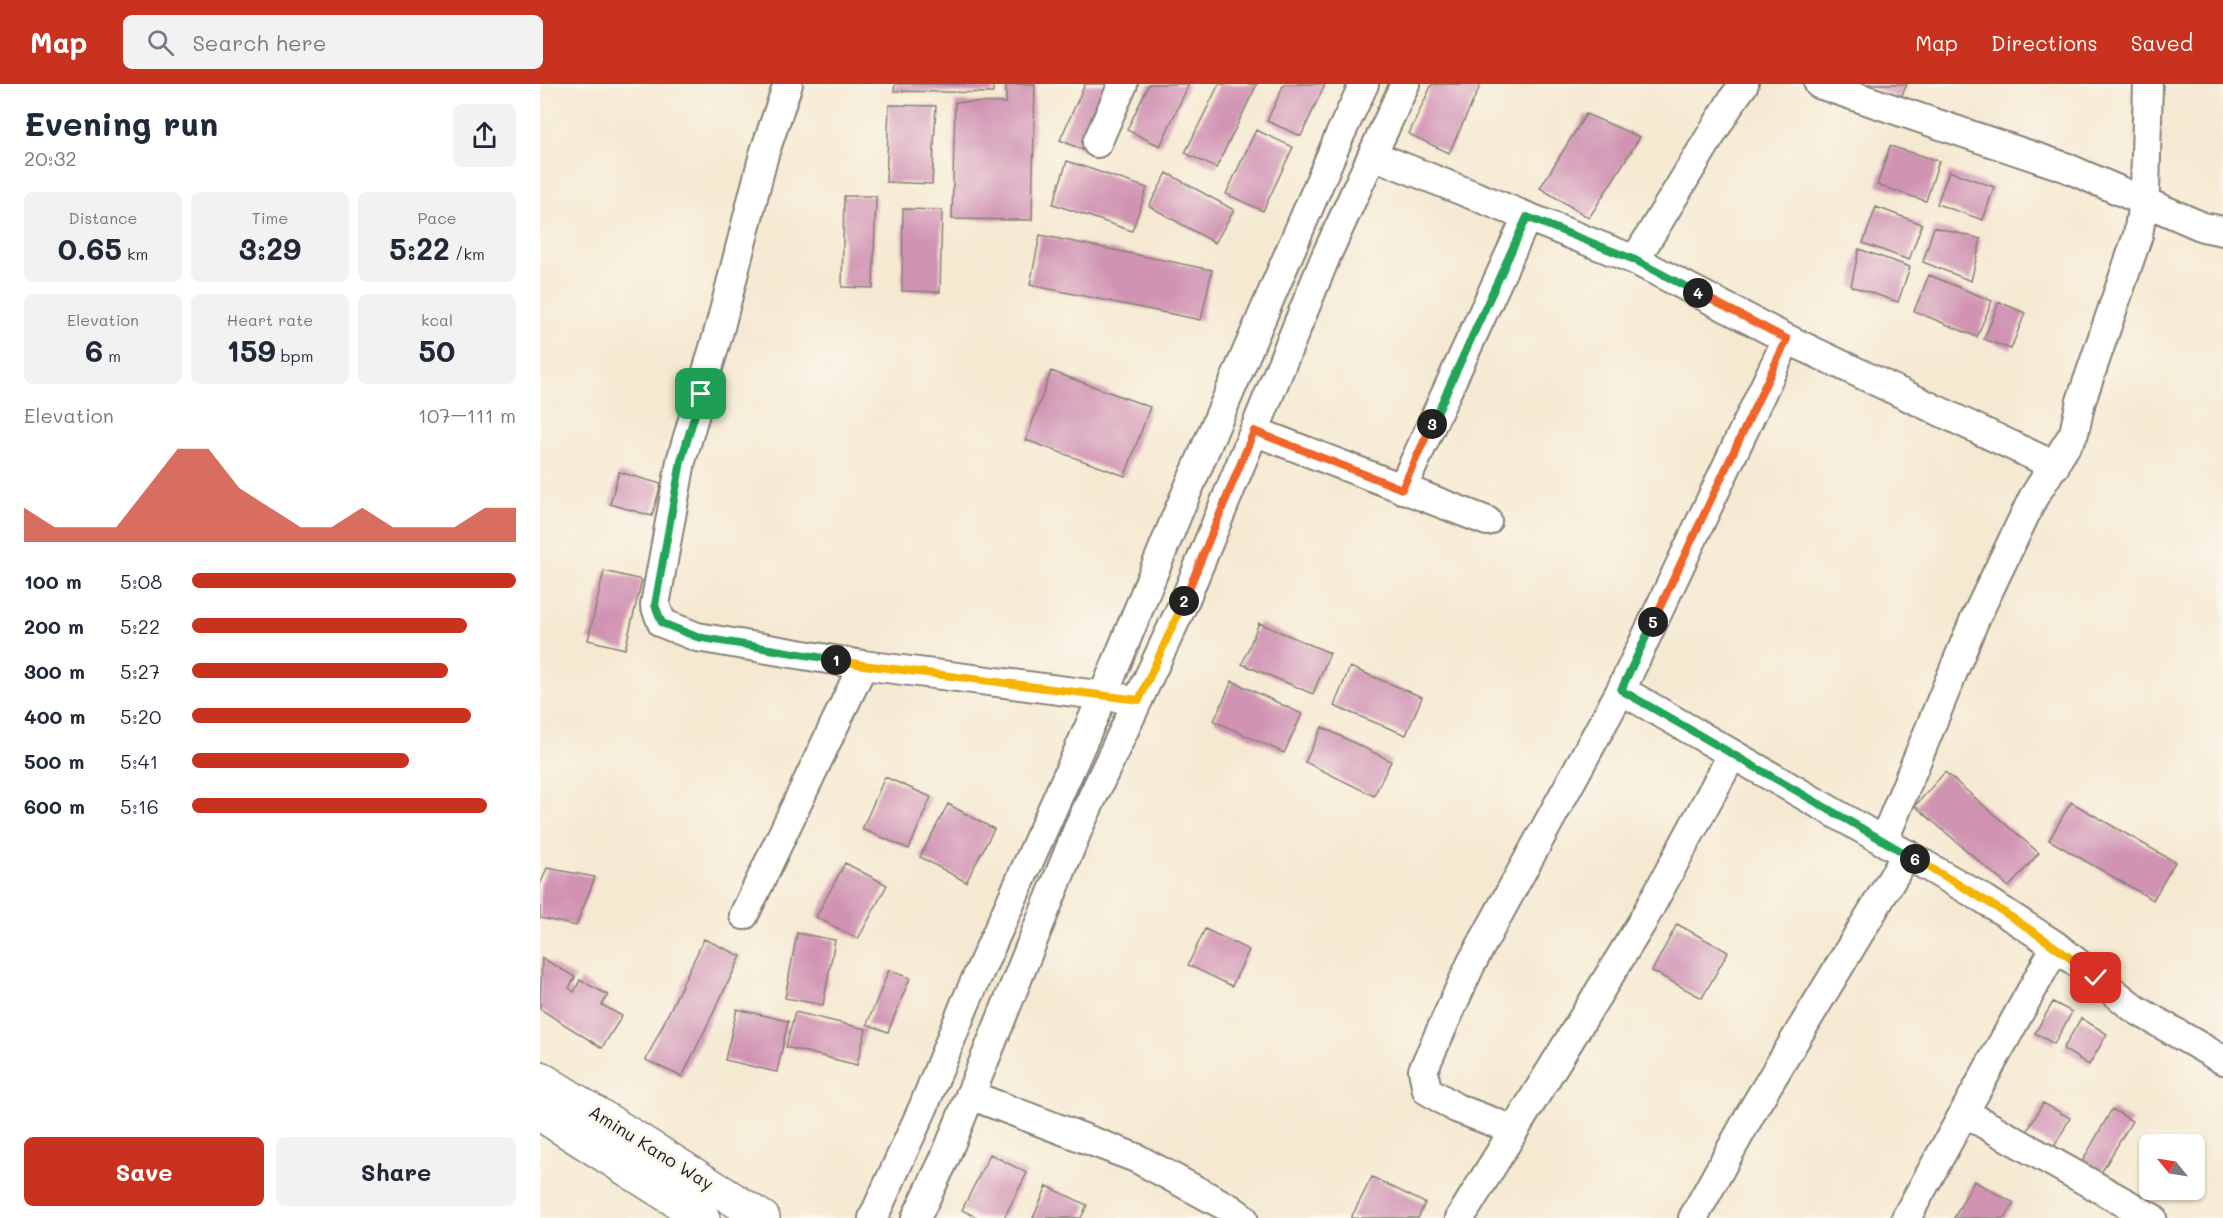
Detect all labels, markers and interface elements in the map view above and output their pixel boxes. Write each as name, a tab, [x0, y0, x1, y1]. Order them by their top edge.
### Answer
search box	[123, 15, 543, 69]
text: Map	[30, 24, 87, 60]
icon: search	[144, 26, 177, 59]
text: Search here	[192, 28, 326, 57]
text: Map	[1915, 29, 1958, 56]
text: Directions	[1991, 29, 2098, 56]
text: Saved	[2131, 29, 2193, 56]
text: Evening run	[24, 101, 218, 144]
button: share	[453, 104, 516, 167]
text: 20:32	[24, 145, 77, 171]
text: Distance	[69, 207, 137, 228]
text: Time	[252, 207, 288, 228]
text: Pace	[417, 207, 457, 228]
text: 0.65	[58, 228, 122, 268]
text: 3:29	[239, 228, 301, 268]
text: 5:22	[389, 228, 450, 268]
text: km	[122, 243, 148, 264]
text: /km	[450, 243, 485, 264]
pin: 4	[1683, 278, 1713, 308]
text: 4	[1693, 282, 1703, 303]
text: Elevation	[67, 309, 139, 330]
text: Heart rate	[227, 309, 313, 330]
text: kcal	[421, 309, 453, 330]
text: 6	[85, 330, 103, 370]
text: 159	[227, 330, 275, 370]
text: 50	[419, 330, 455, 370]
text: m	[103, 345, 121, 366]
text: bpm	[275, 345, 313, 366]
pin	[675, 368, 726, 419]
icon: arrive	[684, 377, 717, 410]
text: Elevation	[24, 402, 114, 428]
text: 107–111 m	[418, 402, 516, 428]
pin: 3	[1417, 409, 1447, 439]
text: 3	[1427, 413, 1437, 434]
text: 100 m	[24, 568, 82, 594]
text: 5:08	[120, 568, 162, 594]
pin: 2	[1169, 586, 1199, 616]
text: 2	[1180, 590, 1188, 611]
pin: 5	[1638, 607, 1668, 637]
text: 5	[1648, 611, 1658, 632]
text: 200 m	[24, 613, 84, 639]
text: 5:22	[120, 613, 160, 639]
pin: 1	[821, 645, 851, 675]
text: 1	[832, 649, 840, 670]
text: 300 m	[24, 658, 85, 684]
text: 5:27	[120, 658, 160, 684]
text: 400 m	[24, 703, 85, 729]
text: 5:20	[120, 703, 161, 729]
text: 500 m	[24, 748, 84, 774]
text: 5:41	[120, 748, 159, 774]
text: 600 m	[24, 793, 85, 819]
text: 5:16	[120, 793, 159, 819]
pin: 6	[1900, 844, 1930, 874]
text: 6	[1910, 848, 1920, 869]
pin	[2070, 952, 2121, 1003]
icon: check	[2079, 961, 2112, 994]
street label: Aminu Kano Way	[585, 1099, 718, 1195]
north arrow	[2139, 1134, 2205, 1200]
map controls	[2139, 1134, 2205, 1200]
button: Save	[24, 1137, 264, 1206]
button: Share	[276, 1137, 516, 1206]

